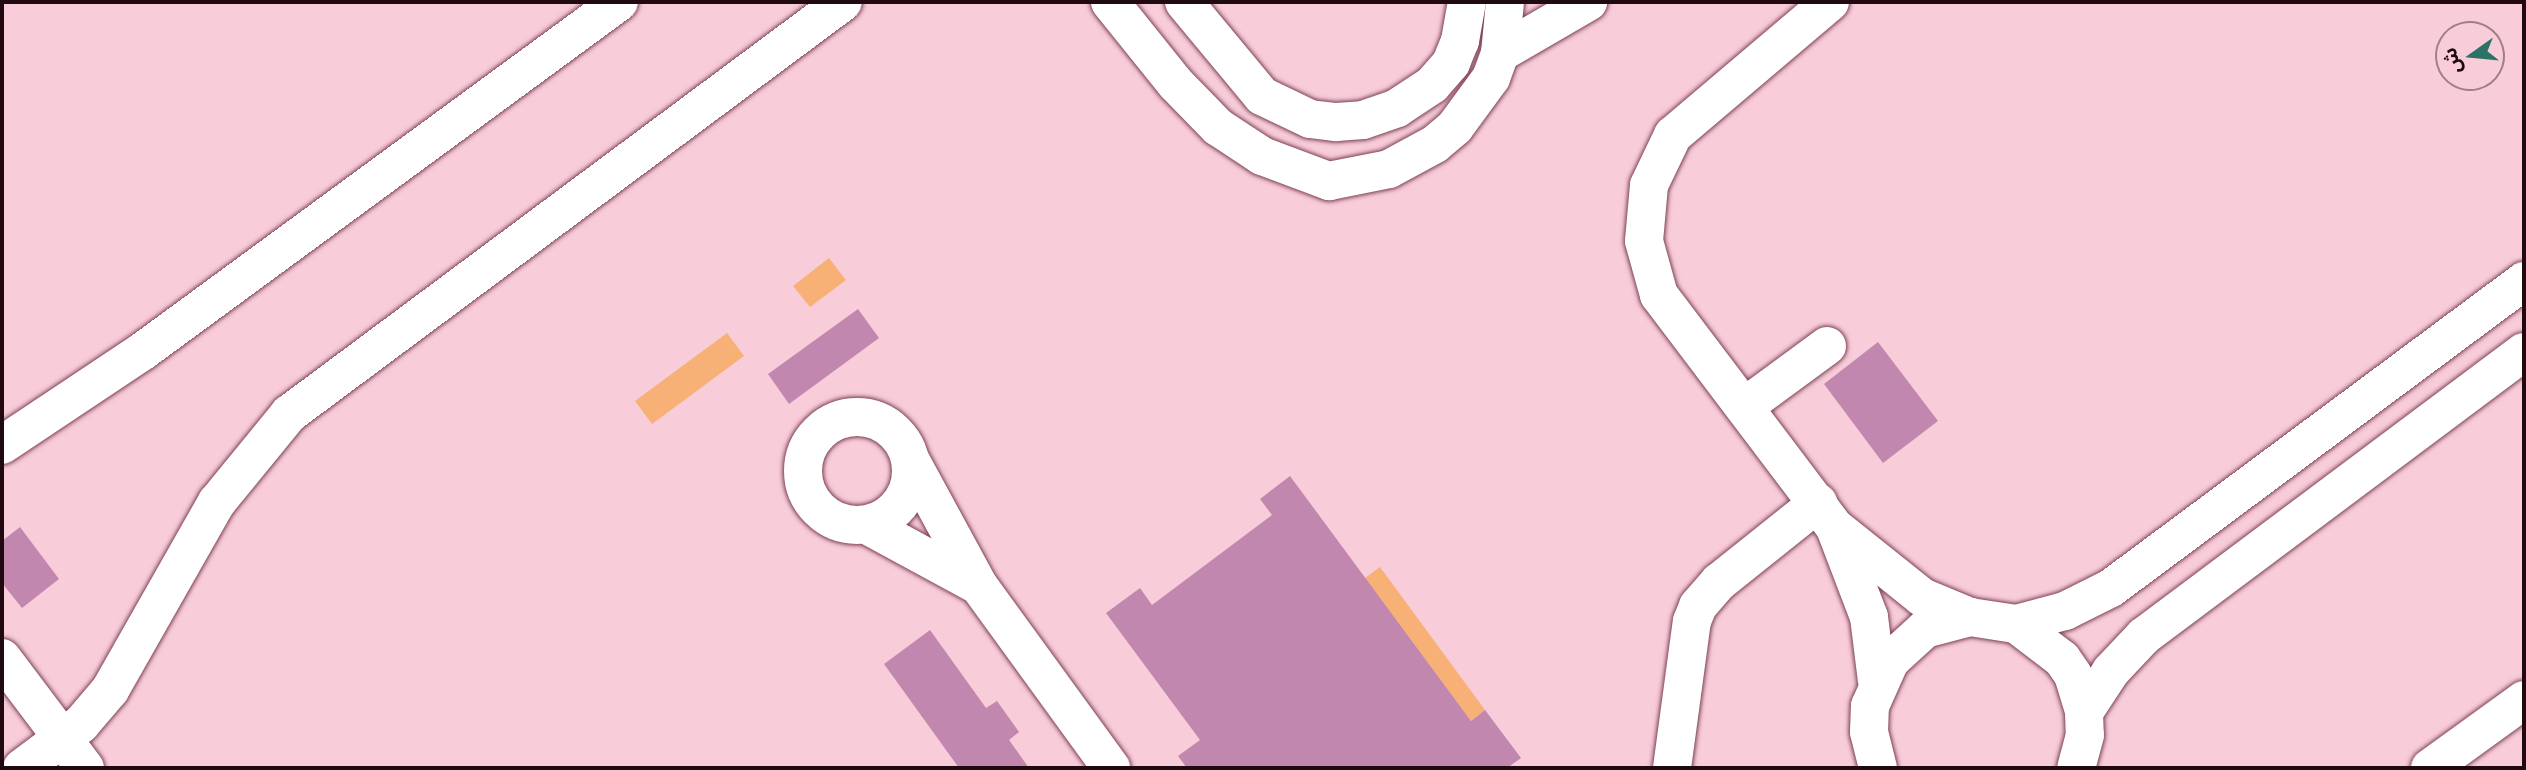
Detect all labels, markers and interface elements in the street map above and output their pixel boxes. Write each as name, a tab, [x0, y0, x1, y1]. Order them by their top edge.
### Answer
north arrow	[2435, 21, 2505, 91]
text: ش	[2436, 45, 2467, 77]

